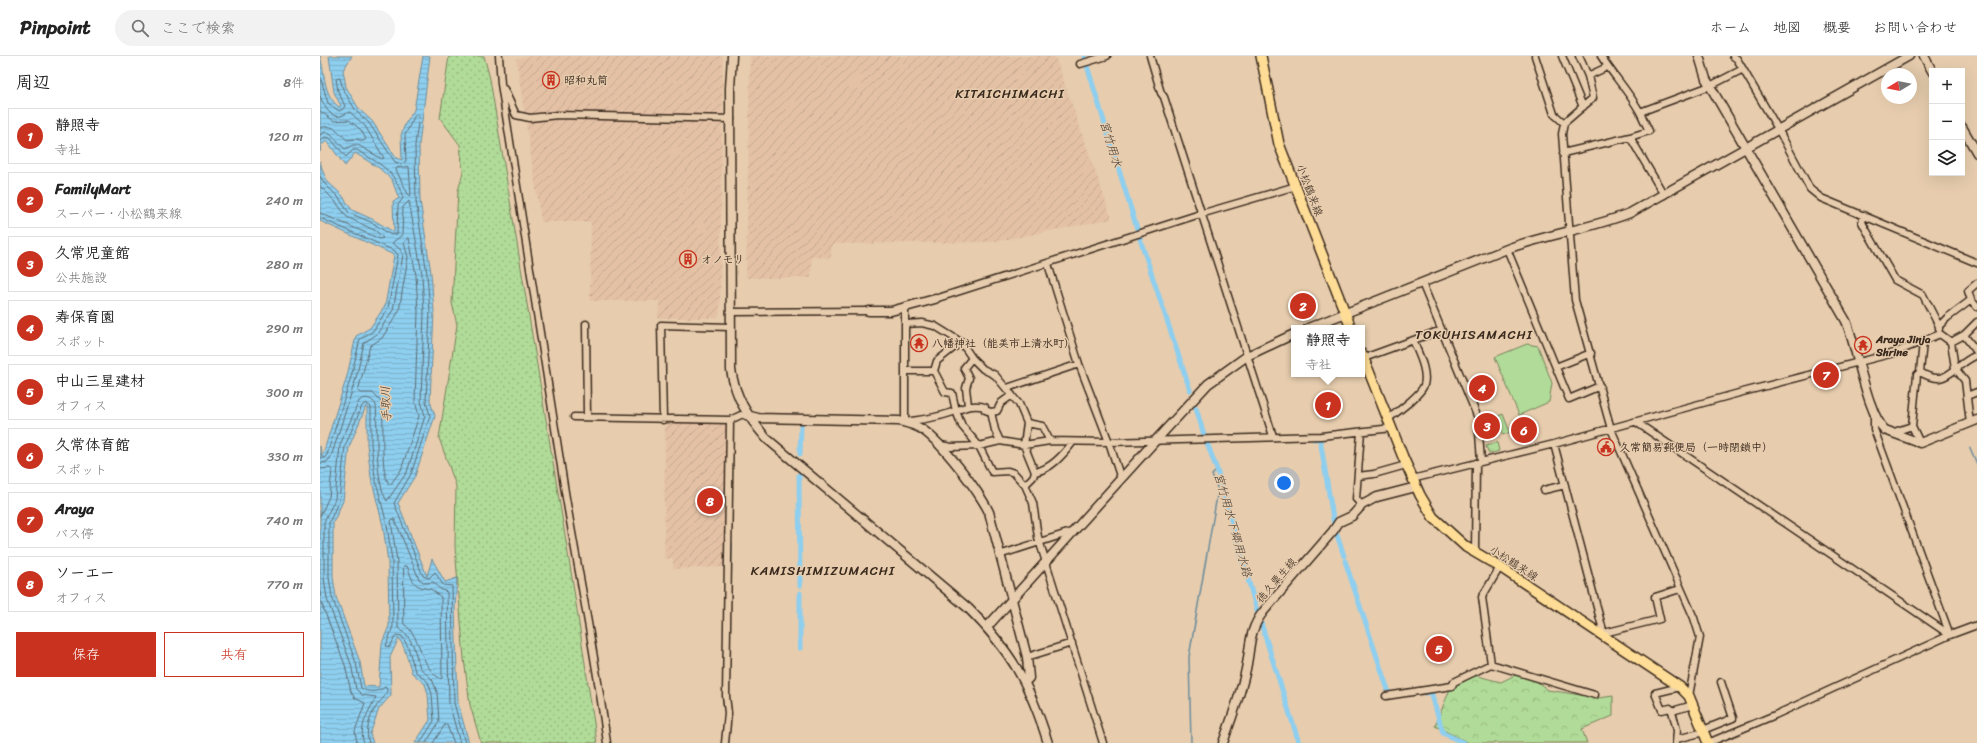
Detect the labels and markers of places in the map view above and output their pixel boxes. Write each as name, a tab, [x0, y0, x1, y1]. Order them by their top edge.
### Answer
building icon: 昭和丸筒	[541, 70, 561, 90]
place label: 昭和丸筒	[564, 71, 608, 90]
building icon: オノモリ	[678, 249, 698, 269]
place label: オノモリ	[701, 250, 745, 269]
pin: 2	[1290, 291, 1316, 321]
place label: Araya Jinja Shrine	[1875, 330, 1931, 362]
temple icon: 八幡神社（能美市上清水町）	[909, 333, 929, 353]
place label: 八幡神社（能美市上清水町）	[932, 334, 1075, 353]
temple icon: Araya Jinja Shrine	[1853, 335, 1873, 355]
pin: 7	[1813, 360, 1839, 390]
pin: 4	[1469, 373, 1495, 403]
pin: 1	[1315, 390, 1341, 420]
pin: 3	[1474, 411, 1500, 441]
pin: 6	[1511, 415, 1537, 445]
public building icon: 久常簡易郵便局（一時閉鎖中）	[1596, 437, 1616, 457]
place label: 久常簡易郵便局（一時閉鎖中）	[1619, 438, 1773, 457]
pin: 8	[697, 486, 723, 516]
pin: 5	[1426, 634, 1452, 664]

